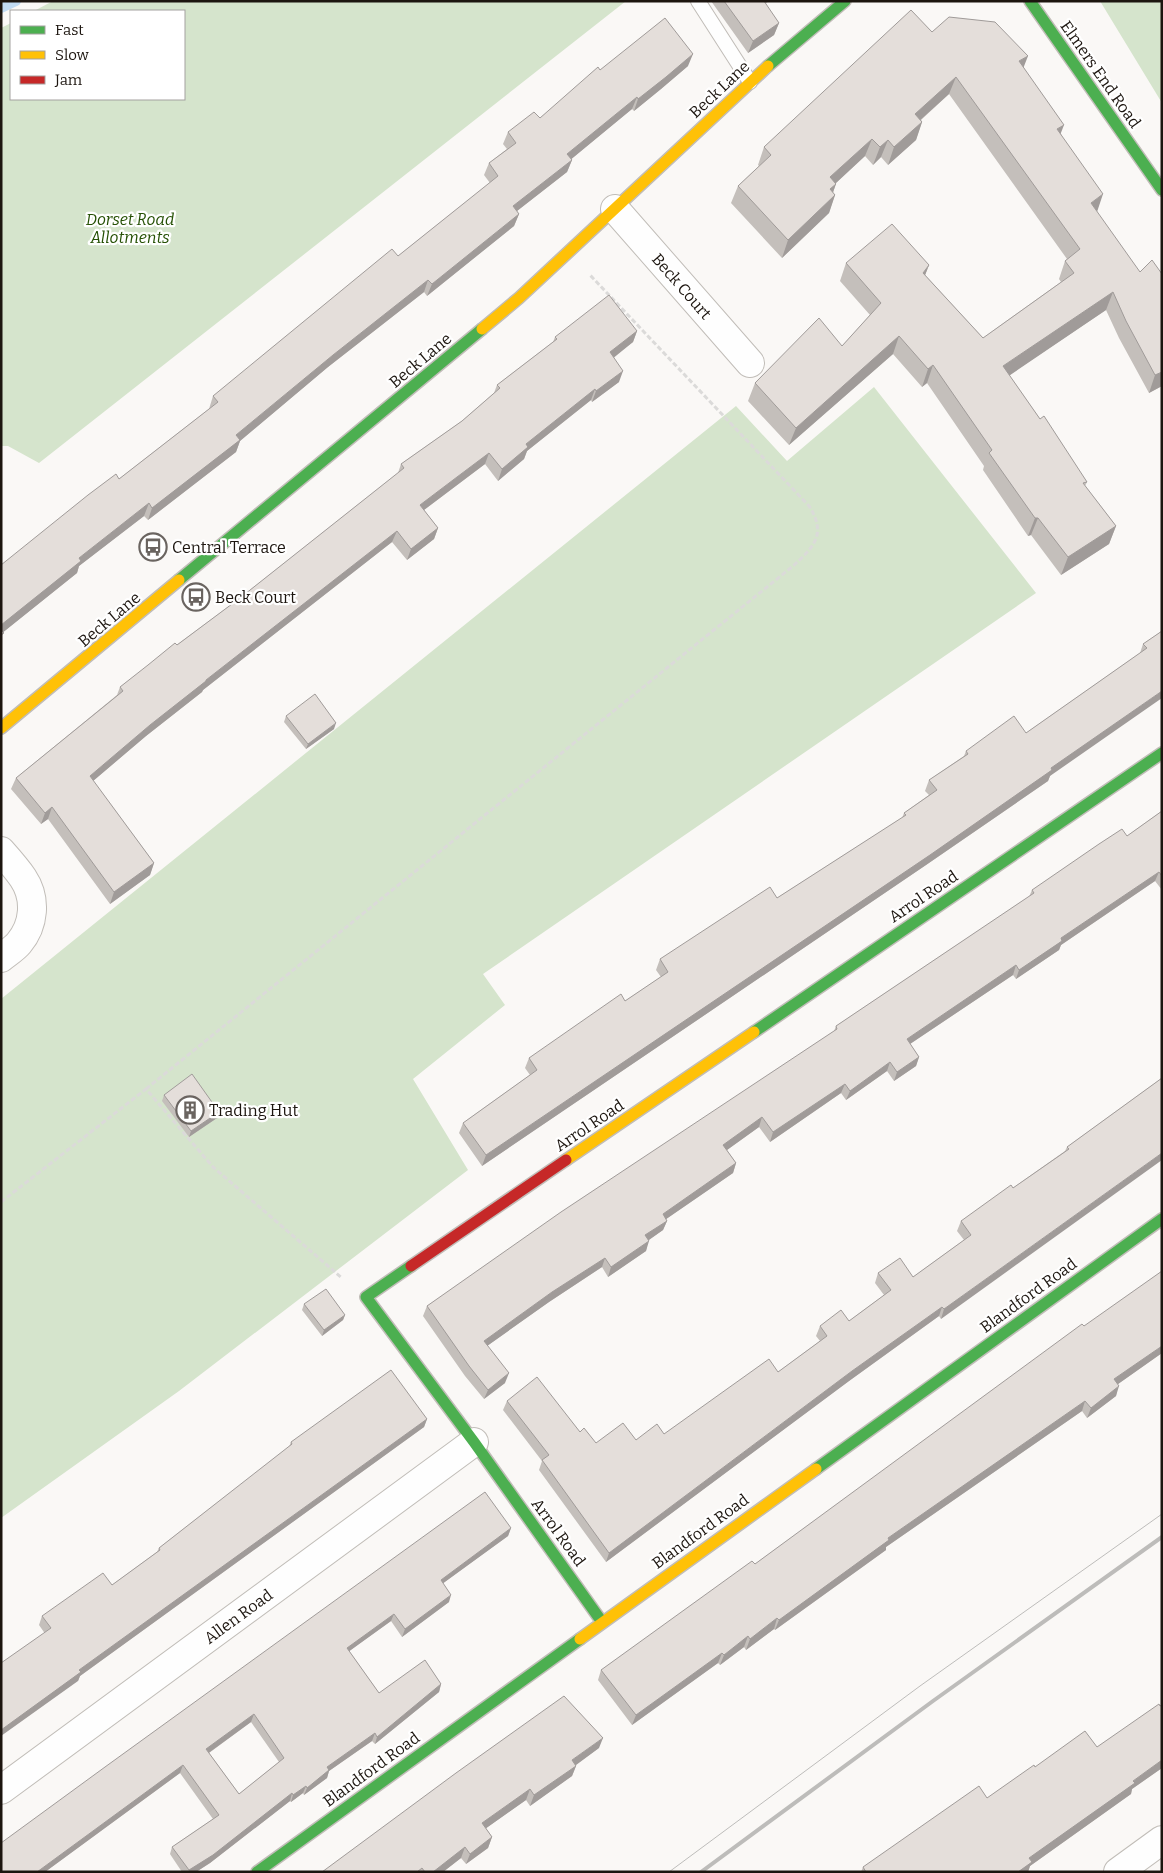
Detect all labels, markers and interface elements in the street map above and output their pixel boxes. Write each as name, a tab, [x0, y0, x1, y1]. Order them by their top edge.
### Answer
legend	[10, 10, 185, 100]
street label: Elmers End Road	[1057, 17, 1145, 132]
text: Fast	[55, 21, 84, 39]
text: Slow	[55, 46, 90, 64]
street label: Beck Lane	[685, 57, 753, 122]
text: Jam	[54, 71, 83, 89]
park label: Dorset Road Allotments	[86, 210, 174, 247]
street label: Beck Court	[648, 250, 715, 323]
street label: Beck Lane	[385, 329, 455, 392]
bus stop icon: Central Terrace	[138, 532, 168, 562]
place label: Central Terrace	[172, 538, 286, 557]
bus stop icon: Beck Court	[181, 582, 211, 612]
street label: Beck Lane	[74, 588, 144, 651]
place label: Beck Court	[215, 588, 296, 607]
street label: Arrol Road	[885, 866, 962, 926]
building icon: Trading Hut	[175, 1095, 205, 1125]
street label: Arrol Road	[551, 1095, 628, 1155]
place label: Trading Hut	[209, 1101, 298, 1120]
street label: Blandford Road	[976, 1254, 1081, 1337]
street label: Blandford Road	[648, 1490, 753, 1573]
street label: Arrol Road	[528, 1495, 590, 1570]
street label: Allen Road	[200, 1585, 277, 1648]
street label: Blandford Road	[319, 1728, 424, 1811]

